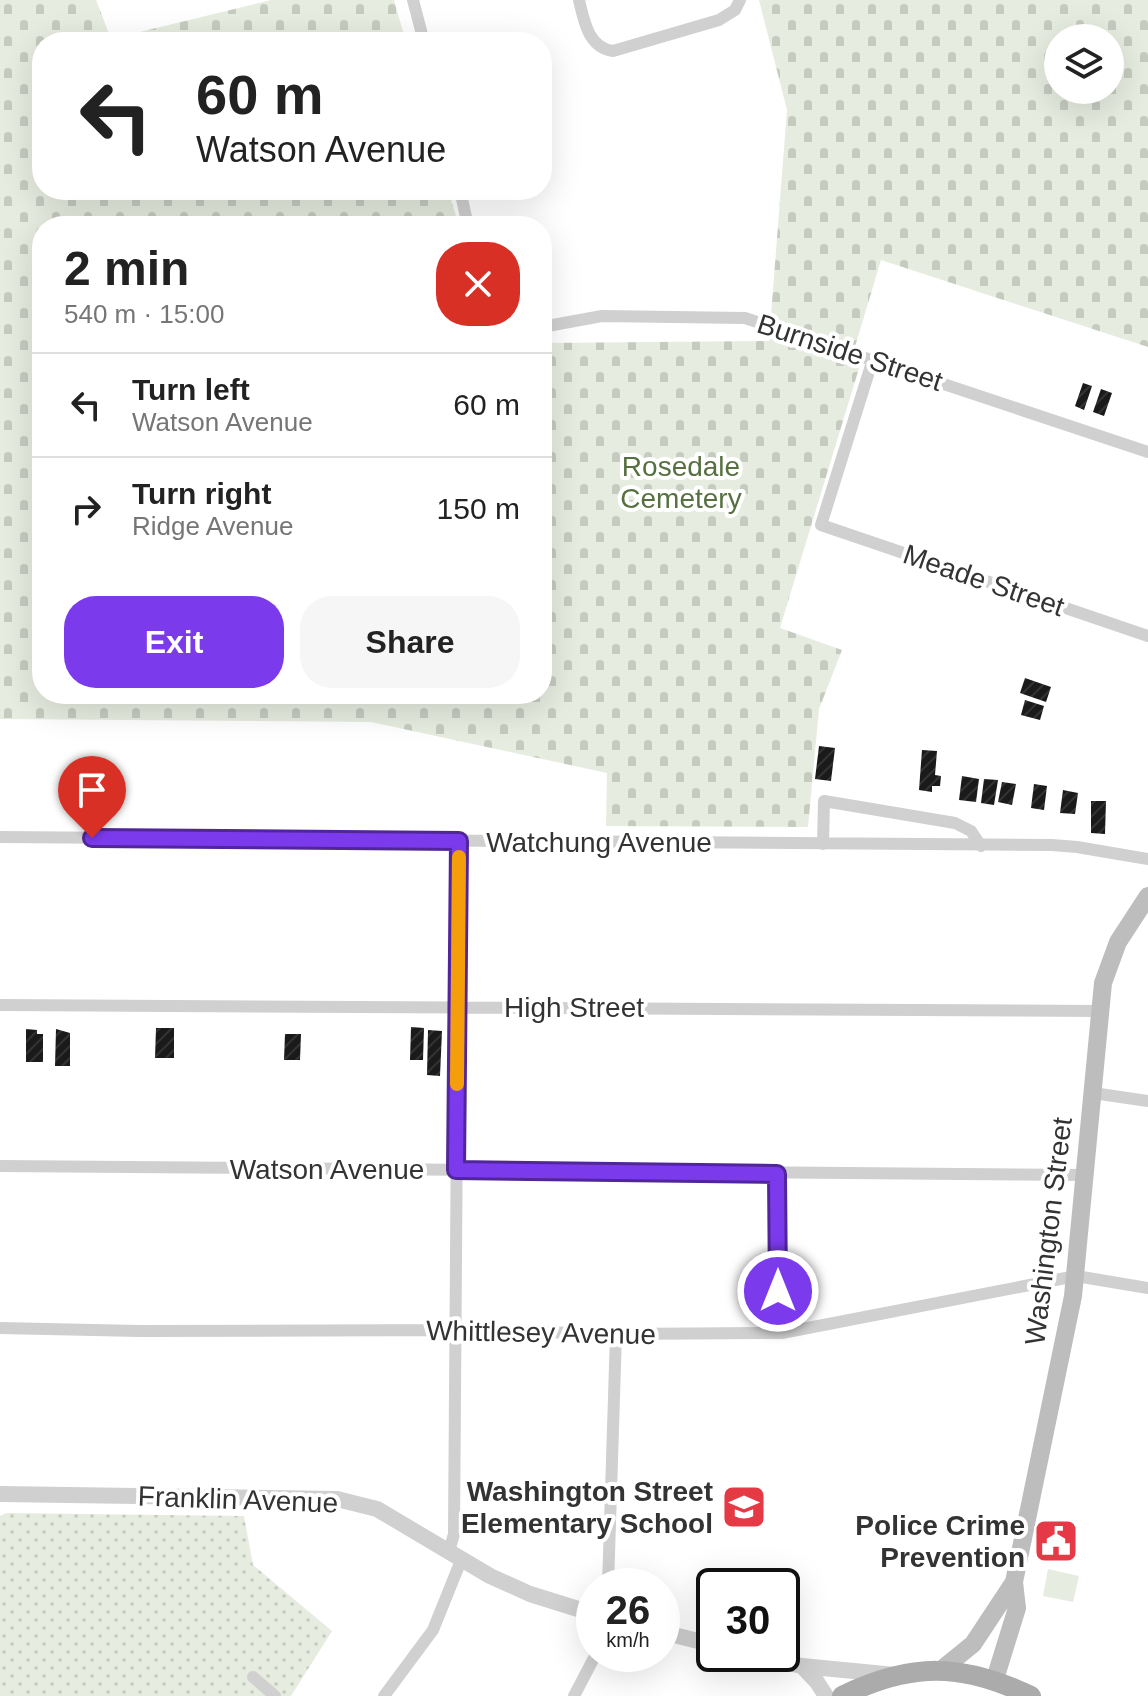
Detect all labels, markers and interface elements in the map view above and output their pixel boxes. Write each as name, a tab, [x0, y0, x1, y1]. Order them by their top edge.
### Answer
map controls	[1044, 24, 1124, 104]
button: layers	[1044, 24, 1124, 104]
text: 60 m	[196, 63, 324, 126]
icon: left	[64, 64, 168, 168]
text: Watson Avenue	[196, 129, 446, 170]
text: 2 min	[64, 242, 189, 295]
button: close	[436, 242, 520, 326]
text: 540 m · 15:00	[64, 299, 224, 329]
street label: Burnside Street	[753, 308, 947, 397]
text: Turn left	[132, 373, 250, 406]
icon: left	[64, 383, 108, 427]
text: 60 m	[453, 388, 520, 421]
text: Watson Avenue	[132, 407, 313, 437]
park label: Rosedale Cemetery	[620, 451, 742, 514]
text: Turn right	[132, 477, 271, 510]
icon: right	[64, 487, 108, 531]
text: 150 m	[437, 492, 520, 525]
text: Ridge Avenue	[132, 511, 293, 541]
street label: Meade Street	[899, 538, 1069, 623]
button: Exit	[64, 596, 284, 688]
button: Share	[300, 596, 520, 688]
pin	[58, 756, 126, 838]
icon: arrive	[70, 768, 114, 812]
street label: Watchung Avenue	[486, 827, 712, 858]
street label: High Street	[504, 992, 644, 1023]
street label: Washington Street	[1019, 1115, 1078, 1347]
street label: Watson Avenue	[230, 1154, 424, 1185]
position arrow	[736, 1249, 820, 1333]
street label: Whittlesey Avenue	[426, 1315, 656, 1350]
place label: Washington Street Elementary School	[461, 1476, 713, 1539]
street label: Franklin Avenue	[137, 1481, 339, 1518]
school or university icon: Washington Street Elementary School	[720, 1483, 768, 1531]
place label: Police Crime Prevention	[855, 1510, 1025, 1573]
public building icon: Police Crime Prevention	[1032, 1517, 1080, 1565]
speed limit sign: 30	[696, 1568, 800, 1672]
text: 26	[606, 1588, 650, 1632]
text: km/h	[606, 1629, 650, 1651]

